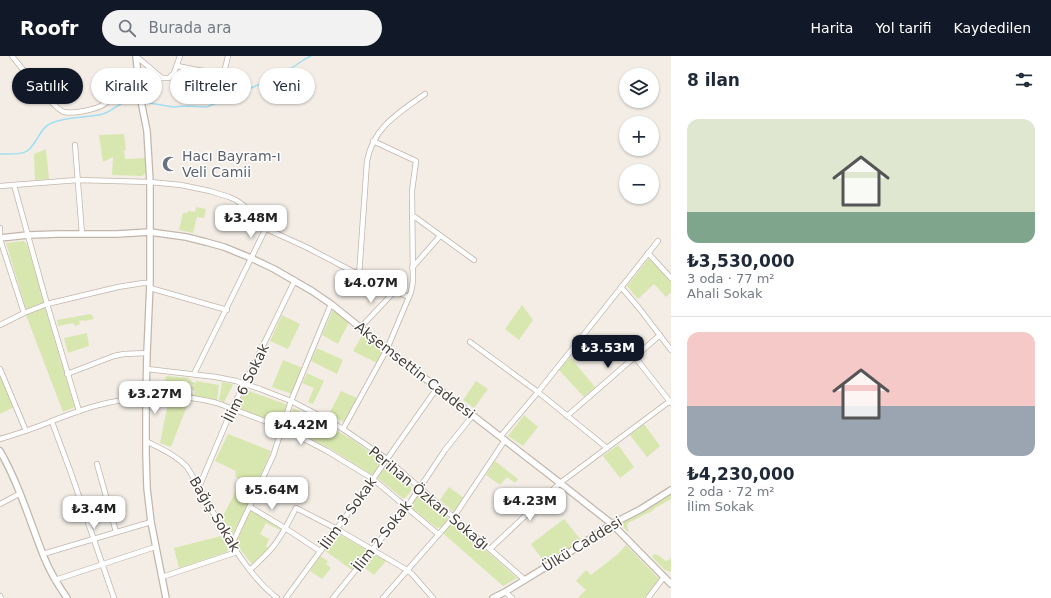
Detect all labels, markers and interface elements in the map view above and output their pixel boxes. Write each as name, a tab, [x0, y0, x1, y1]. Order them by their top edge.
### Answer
search box	[102, 10, 382, 46]
text: Roofr	[20, 17, 78, 39]
icon: search	[116, 17, 138, 39]
text: Burada ara	[148, 19, 232, 37]
text: Harita	[811, 20, 853, 36]
text: Yol tarifi	[875, 20, 932, 36]
text: Kaydedilen	[954, 20, 1031, 36]
chip: Satılık	[12, 68, 83, 104]
chip: Kiralık	[91, 68, 162, 104]
chip: Filtreler	[170, 68, 251, 104]
chip: Yeni	[259, 68, 315, 104]
map controls	[619, 68, 659, 204]
button: layers	[619, 68, 659, 108]
icon: filters	[1013, 69, 1035, 91]
text: 8 ilan	[687, 70, 740, 90]
button: +	[619, 116, 659, 156]
icon: home	[825, 145, 897, 217]
place label: Hacı Bayram-ı Veli Camii	[182, 148, 281, 180]
mosque icon: Hacı Bayram-ı Veli Camii	[161, 155, 179, 173]
button: −	[619, 164, 659, 204]
pin: ₺3.48M	[218, 205, 284, 239]
text: ₺3.48M	[224, 210, 278, 225]
text: ₺3,530,000	[687, 251, 795, 271]
pin: ₺4.07M	[338, 270, 404, 304]
text: 3 oda · 77 m²	[687, 271, 775, 286]
text: ₺4.07M	[344, 275, 398, 290]
text: Ahali Sokak	[687, 286, 762, 301]
street label: Akşemsettin Caddesi	[352, 318, 478, 422]
pin: ₺3.53M	[575, 335, 641, 369]
street label: İlim 6 Sokak	[219, 340, 272, 425]
text: ₺3.53M	[581, 340, 635, 355]
icon: home	[825, 358, 897, 430]
pin: ₺3.27M	[122, 381, 188, 415]
text: ₺3.27M	[128, 386, 182, 401]
pin: ₺4.42M	[268, 412, 334, 446]
text: ₺4.42M	[274, 417, 328, 432]
street label: Perihan Özkan Sokağı	[366, 442, 493, 553]
text: ₺4,230,000	[687, 464, 795, 484]
street label: İlim 3 Sokak	[316, 472, 380, 552]
street label: Bağış Sokak	[186, 474, 244, 555]
pin: ₺5.64M	[239, 477, 305, 511]
text: ₺5.64M	[245, 482, 299, 497]
text: 2 oda · 72 m²	[687, 484, 775, 499]
pin: ₺4.23M	[497, 488, 563, 522]
text: ₺4.23M	[503, 493, 557, 508]
pin: ₺3.4M	[66, 496, 122, 530]
street label: İlim 2 Sokak	[349, 496, 415, 575]
text: İlim Sokak	[687, 499, 754, 514]
text: ₺3.4M	[71, 501, 117, 516]
street label: Ülkü Caddesi	[539, 512, 625, 575]

